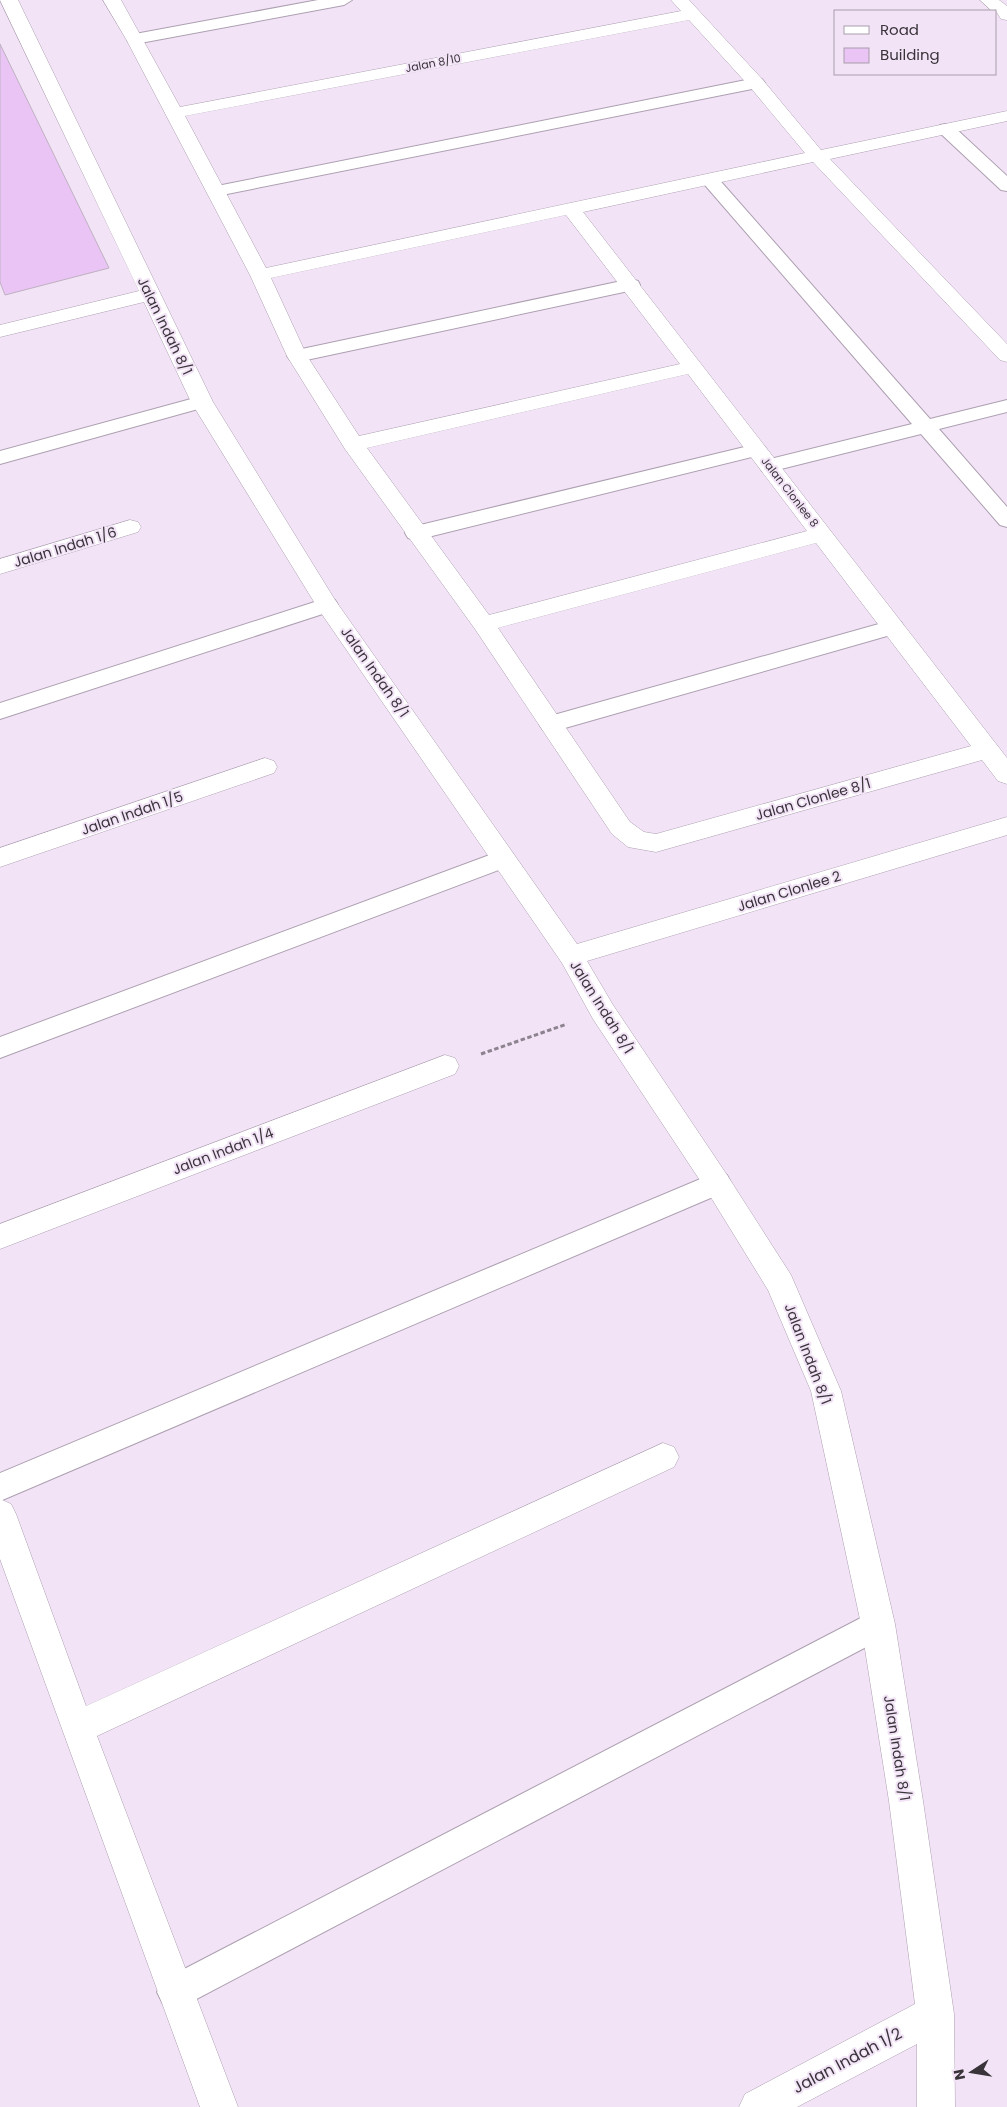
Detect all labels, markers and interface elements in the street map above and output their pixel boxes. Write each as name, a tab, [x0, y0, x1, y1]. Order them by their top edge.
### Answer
legend	[834, 10, 997, 75]
text: Road	[880, 19, 919, 40]
text: Building	[880, 44, 940, 65]
street label: Jalan 8/10	[404, 50, 462, 76]
street label: Jalan Indah 8/1	[133, 274, 197, 378]
street label: Jalan Clonlee 8	[758, 454, 822, 530]
street label: Jalan Indah 1/6	[11, 522, 119, 572]
street label: Jalan Indah 8/1	[336, 623, 414, 721]
street label: Jalan Clonlee 8/1	[753, 773, 873, 825]
street label: Jalan Indah 1/5	[78, 786, 186, 840]
street label: Jalan Clonlee 2	[735, 866, 843, 916]
street label: Jalan Indah 8/1	[565, 957, 639, 1057]
street label: Jalan Indah 1/4	[170, 1123, 276, 1179]
street label: Jalan Indah 8/1	[780, 1301, 836, 1407]
street label: Jalan Indah 8/1	[879, 1694, 915, 1802]
street label: Jalan Indah 1/2	[788, 2022, 906, 2099]
north arrow	[947, 2047, 997, 2097]
text: N	[948, 2067, 970, 2082]

